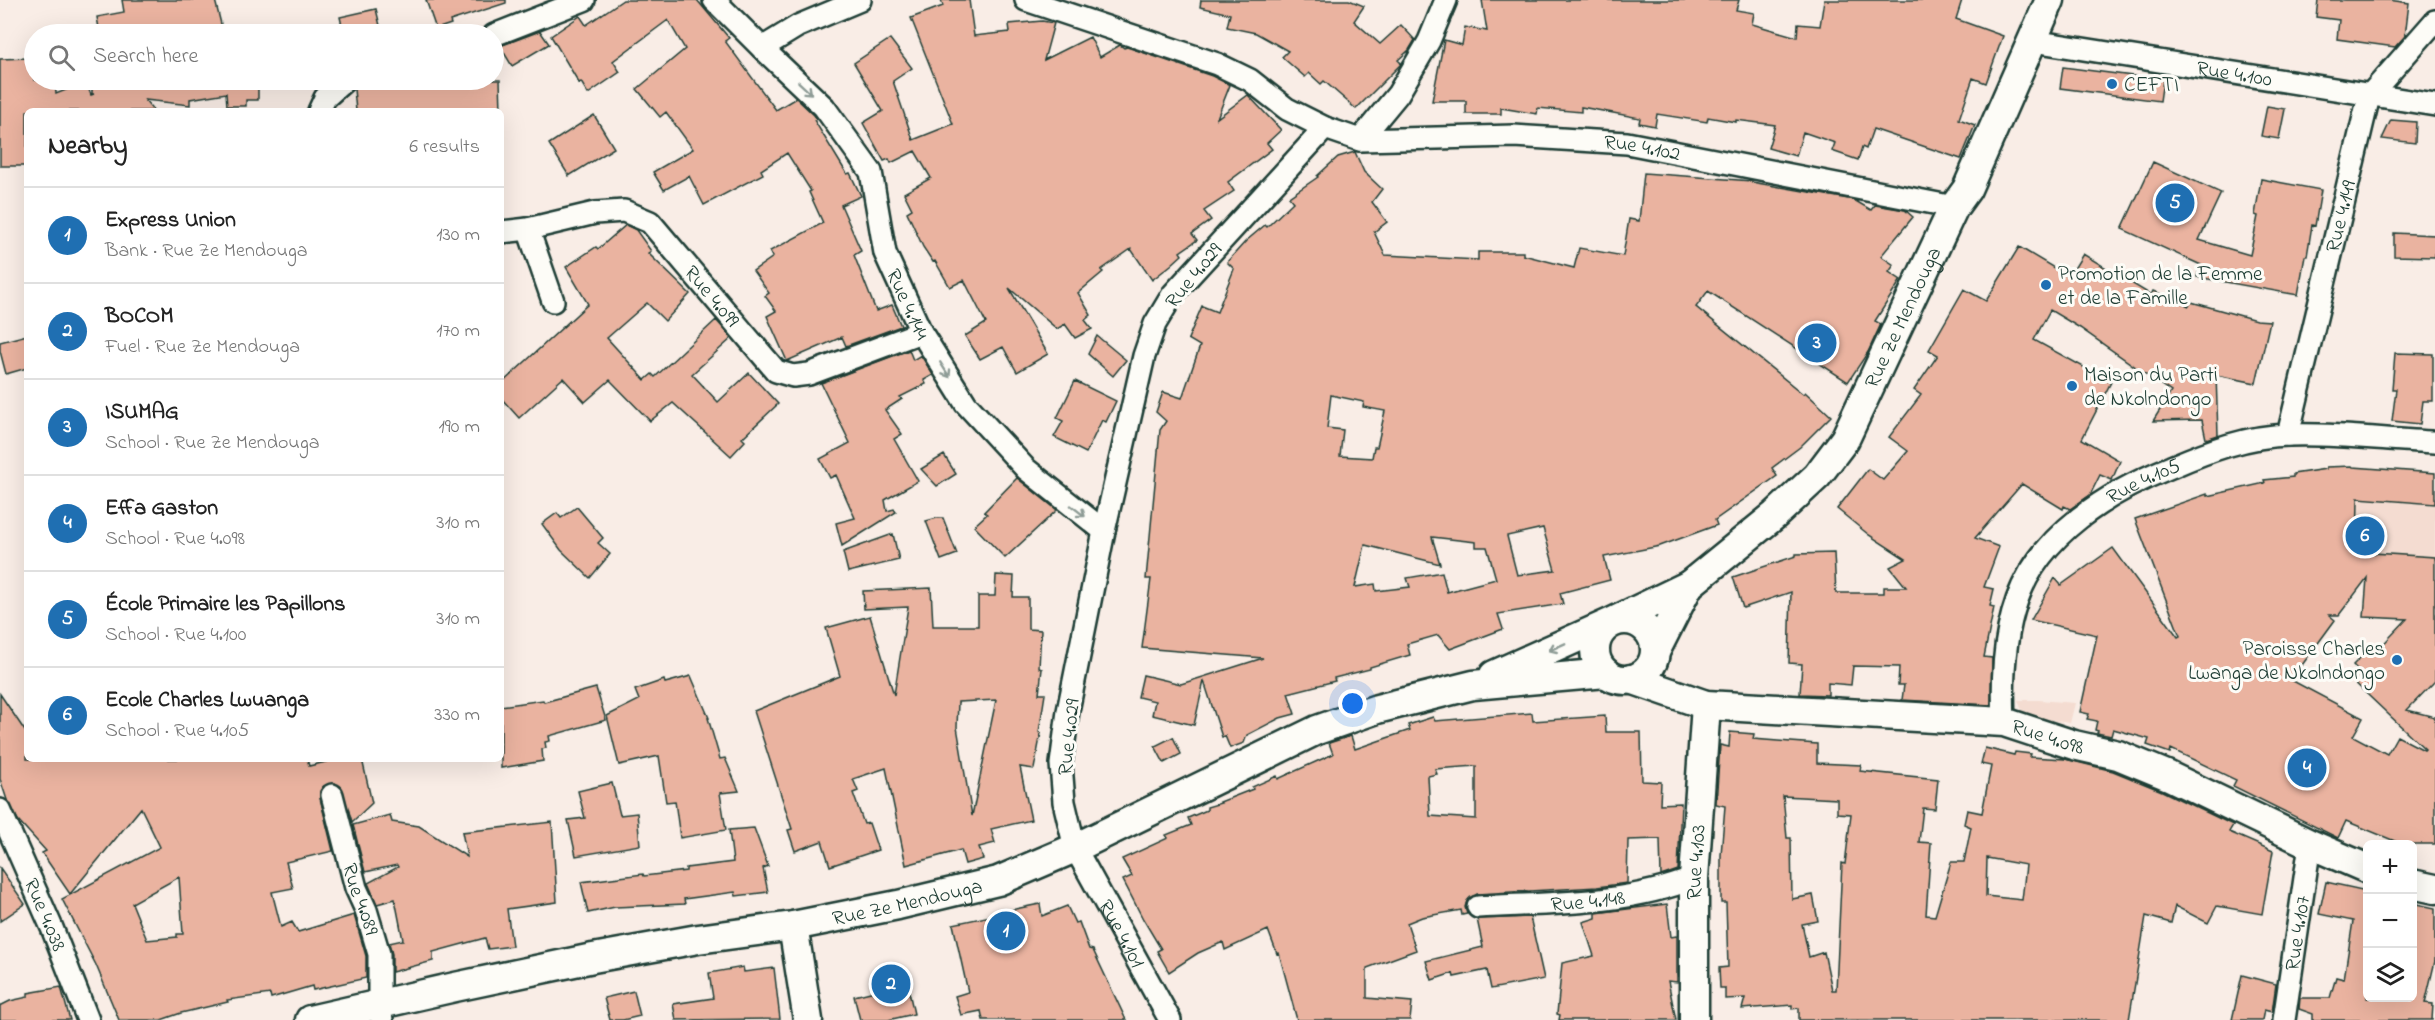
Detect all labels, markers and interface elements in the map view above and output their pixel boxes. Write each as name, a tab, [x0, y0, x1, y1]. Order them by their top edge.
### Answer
search box	[24, 24, 504, 90]
icon: search	[45, 41, 78, 74]
text: Search here	[93, 41, 198, 73]
street label: Rue 4.100	[2194, 54, 2274, 96]
place label: CEFTI	[2124, 71, 2179, 101]
marker: CEFTI	[2105, 77, 2119, 91]
one-way arrow	[797, 81, 812, 95]
text: Nearby	[48, 128, 127, 166]
street label: Rue 4.102	[1603, 129, 1683, 170]
text: 6 results	[409, 133, 480, 162]
street label: Rue 4.149	[2319, 177, 2365, 256]
pin: 5	[2156, 180, 2194, 226]
text: Express Union	[105, 205, 236, 237]
text: 1	[64, 221, 71, 250]
text: 130 m	[436, 221, 480, 250]
street label: Rue 4.029	[1159, 236, 1231, 316]
text: Bank · Rue Ze Mendouga	[105, 237, 308, 266]
street label: Rue Ze Mendouga	[1858, 242, 1950, 394]
street label: Rue 4.099	[676, 260, 746, 335]
place label: Promotion de la Femme et de la Famille	[2058, 260, 2263, 314]
street label: Rue 4.144	[877, 264, 936, 347]
marker: Promotion de la Femme et de la Famille	[2039, 278, 2053, 292]
text: BOCOM	[105, 301, 174, 333]
text: 2	[63, 317, 72, 346]
text: 170 m	[436, 317, 480, 346]
pin: 3	[1798, 320, 1836, 366]
text: Fuel · Rue Ze Mendouga	[105, 333, 300, 362]
one-way arrow	[939, 361, 951, 378]
place label: Maison du Parti de Nkolndongo	[2084, 361, 2218, 417]
marker: Maison du Parti de Nkolndongo	[2065, 379, 2079, 393]
text: ISUMAG	[105, 397, 179, 429]
text: 3	[63, 413, 72, 442]
text: 190 m	[438, 413, 480, 442]
text: School · Rue Ze Mendouga	[105, 429, 320, 458]
street label: Rue 4.105	[2101, 452, 2185, 513]
text: Effa Gaston	[105, 493, 218, 525]
one-way arrow	[1070, 504, 1086, 517]
text: 4	[63, 509, 72, 538]
text: 310 m	[436, 509, 480, 538]
pin: 6	[2346, 514, 2384, 558]
text: School · Rue 4.098	[105, 525, 245, 554]
text: École Primaire les Papillons	[105, 589, 346, 621]
text: 5	[62, 605, 73, 634]
text: 310 m	[436, 605, 480, 634]
text: School · Rue 4.100	[105, 621, 246, 650]
place label: Paroisse Charles Lwanga de Nkolndongo	[2188, 635, 2385, 691]
one-way arrow	[1548, 642, 1566, 653]
marker: Paroisse Charles Lwanga de Nkolndongo	[2390, 653, 2404, 667]
text: Ecole Charles Lwuanga	[105, 685, 309, 717]
your location	[1338, 689, 1367, 718]
street label: Rue 4.029	[1051, 697, 1089, 777]
text: 6	[63, 701, 72, 730]
text: 330 m	[434, 701, 480, 730]
street label: Rue 4.098	[2007, 712, 2086, 764]
text: School · Rue 4.105	[105, 717, 249, 746]
pin: 4	[2288, 746, 2326, 790]
street label: Rue 4.103	[1681, 823, 1715, 900]
map controls	[2363, 840, 2417, 1002]
button: +	[2363, 840, 2417, 894]
street label: Rue 4.089	[333, 860, 386, 939]
street label: Rue Ze Mendouga	[830, 872, 986, 935]
street label: Rue 4.038	[15, 874, 73, 956]
street label: Rue 4.148	[1550, 884, 1627, 921]
street label: Rue 4.107	[2278, 893, 2319, 973]
button: −	[2363, 894, 2417, 948]
street label: Rue 4.101	[1089, 895, 1151, 974]
pin: 1	[986, 908, 1026, 954]
button: layers	[2363, 948, 2417, 1002]
pin: 2	[872, 962, 910, 1006]

